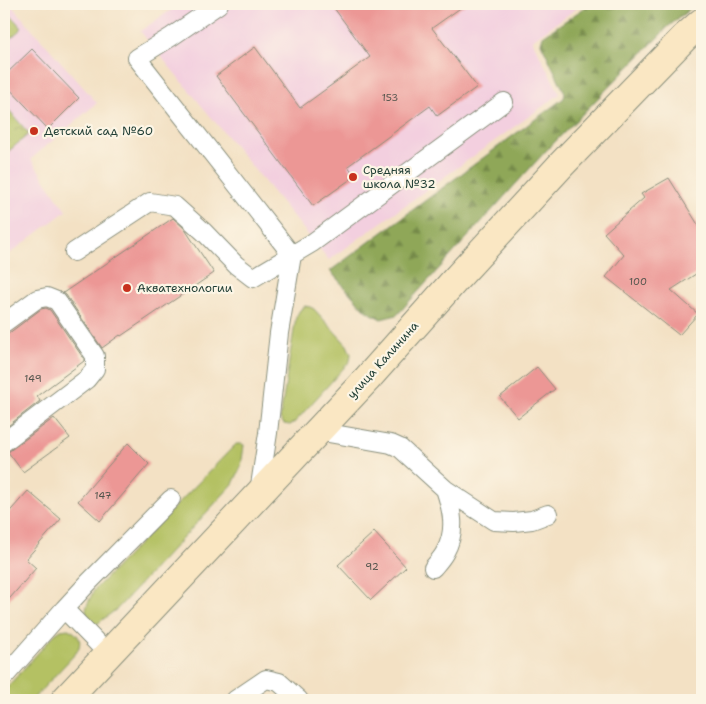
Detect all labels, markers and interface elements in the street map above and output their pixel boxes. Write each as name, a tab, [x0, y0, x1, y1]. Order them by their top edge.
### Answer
house number: 153	[382, 91, 398, 104]
place label: Детский сад №60	[44, 123, 153, 139]
marker: Детский сад №60	[28, 125, 40, 137]
place label: Средняя школа №32	[363, 162, 436, 192]
marker: Средняя школа №32	[347, 171, 359, 183]
house number: 100	[629, 275, 647, 288]
place label: Акватехнологии	[137, 280, 233, 296]
marker: Акватехнологии	[121, 282, 133, 294]
street label: улица Калинина	[344, 317, 422, 402]
house number: 149	[24, 372, 42, 385]
house number: 147	[94, 489, 112, 502]
house number: 92	[365, 560, 379, 573]

